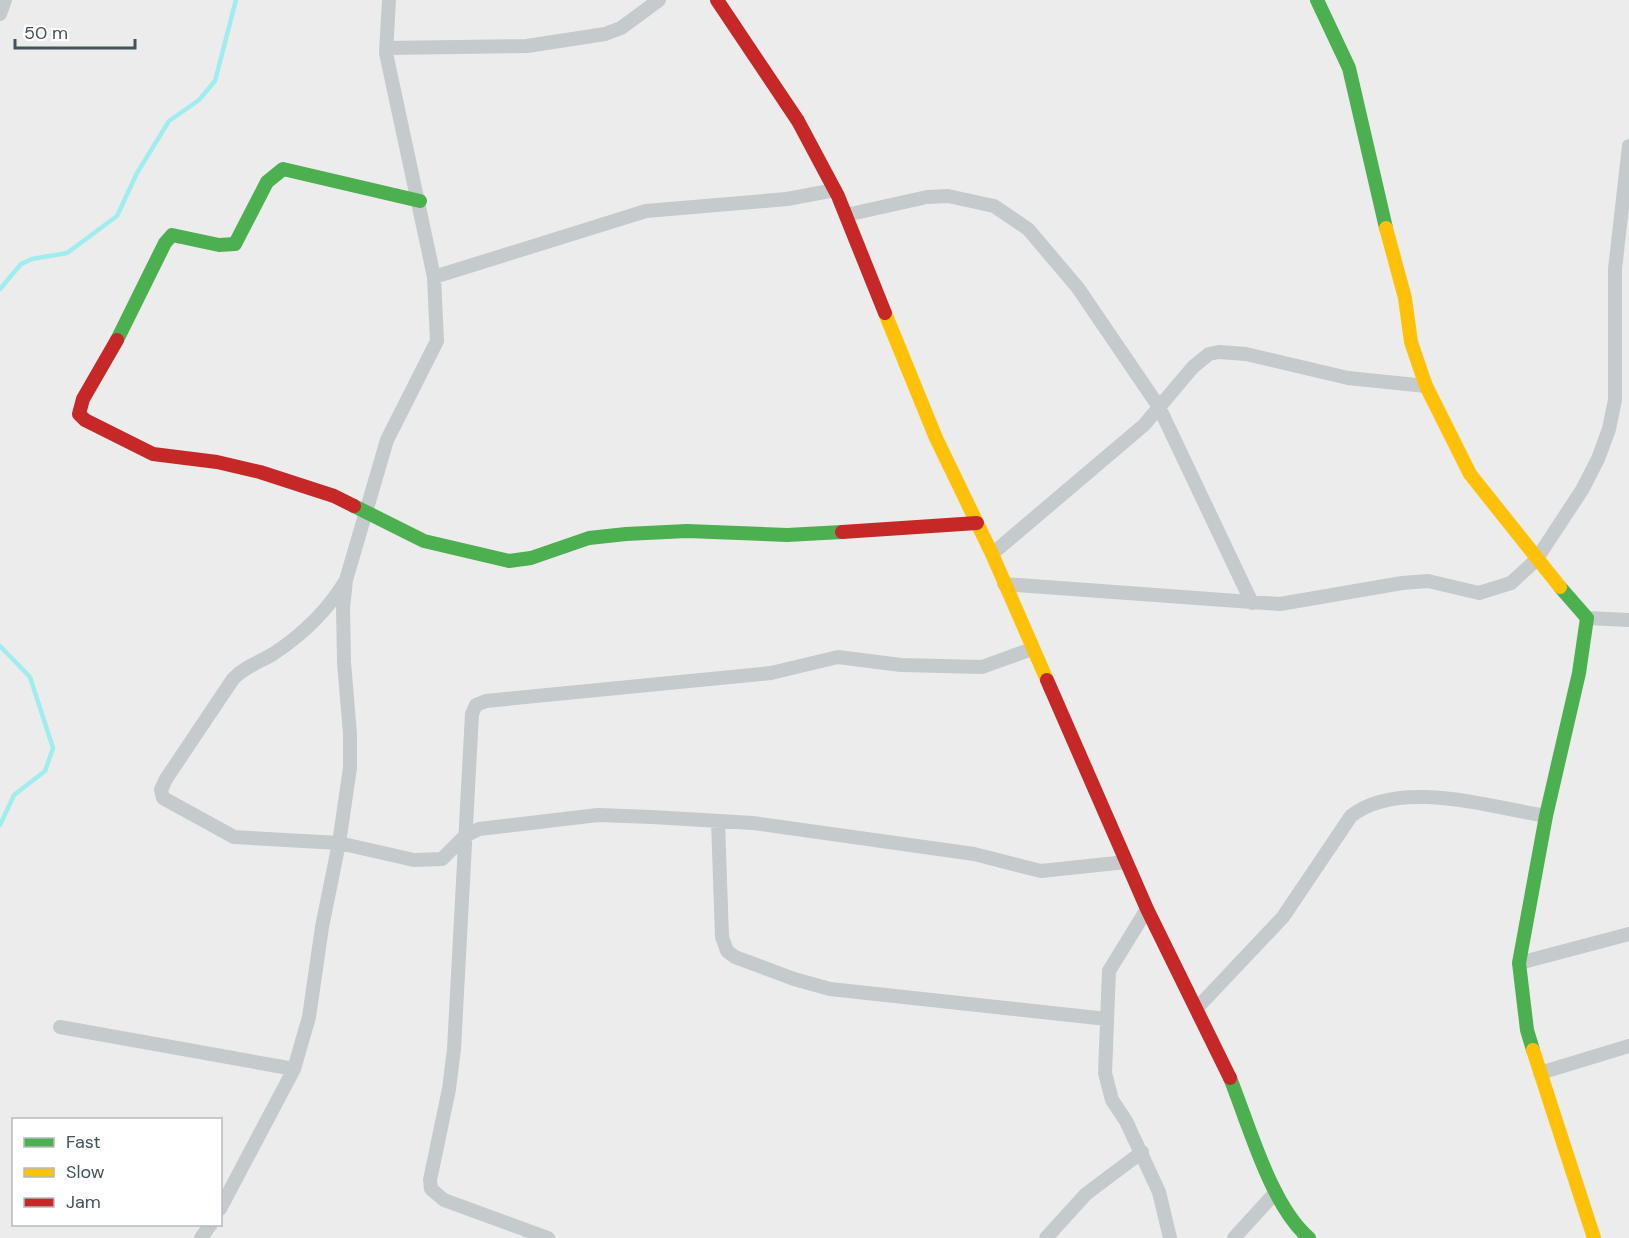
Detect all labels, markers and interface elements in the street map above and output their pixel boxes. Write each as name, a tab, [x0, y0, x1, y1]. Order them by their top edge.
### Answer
scale bar	[15, 12, 135, 50]
text: 50 m	[24, 21, 68, 45]
legend	[12, 1118, 222, 1226]
text: Fast	[66, 1130, 101, 1154]
text: Slow	[66, 1160, 105, 1184]
text: Jam	[66, 1190, 101, 1214]

